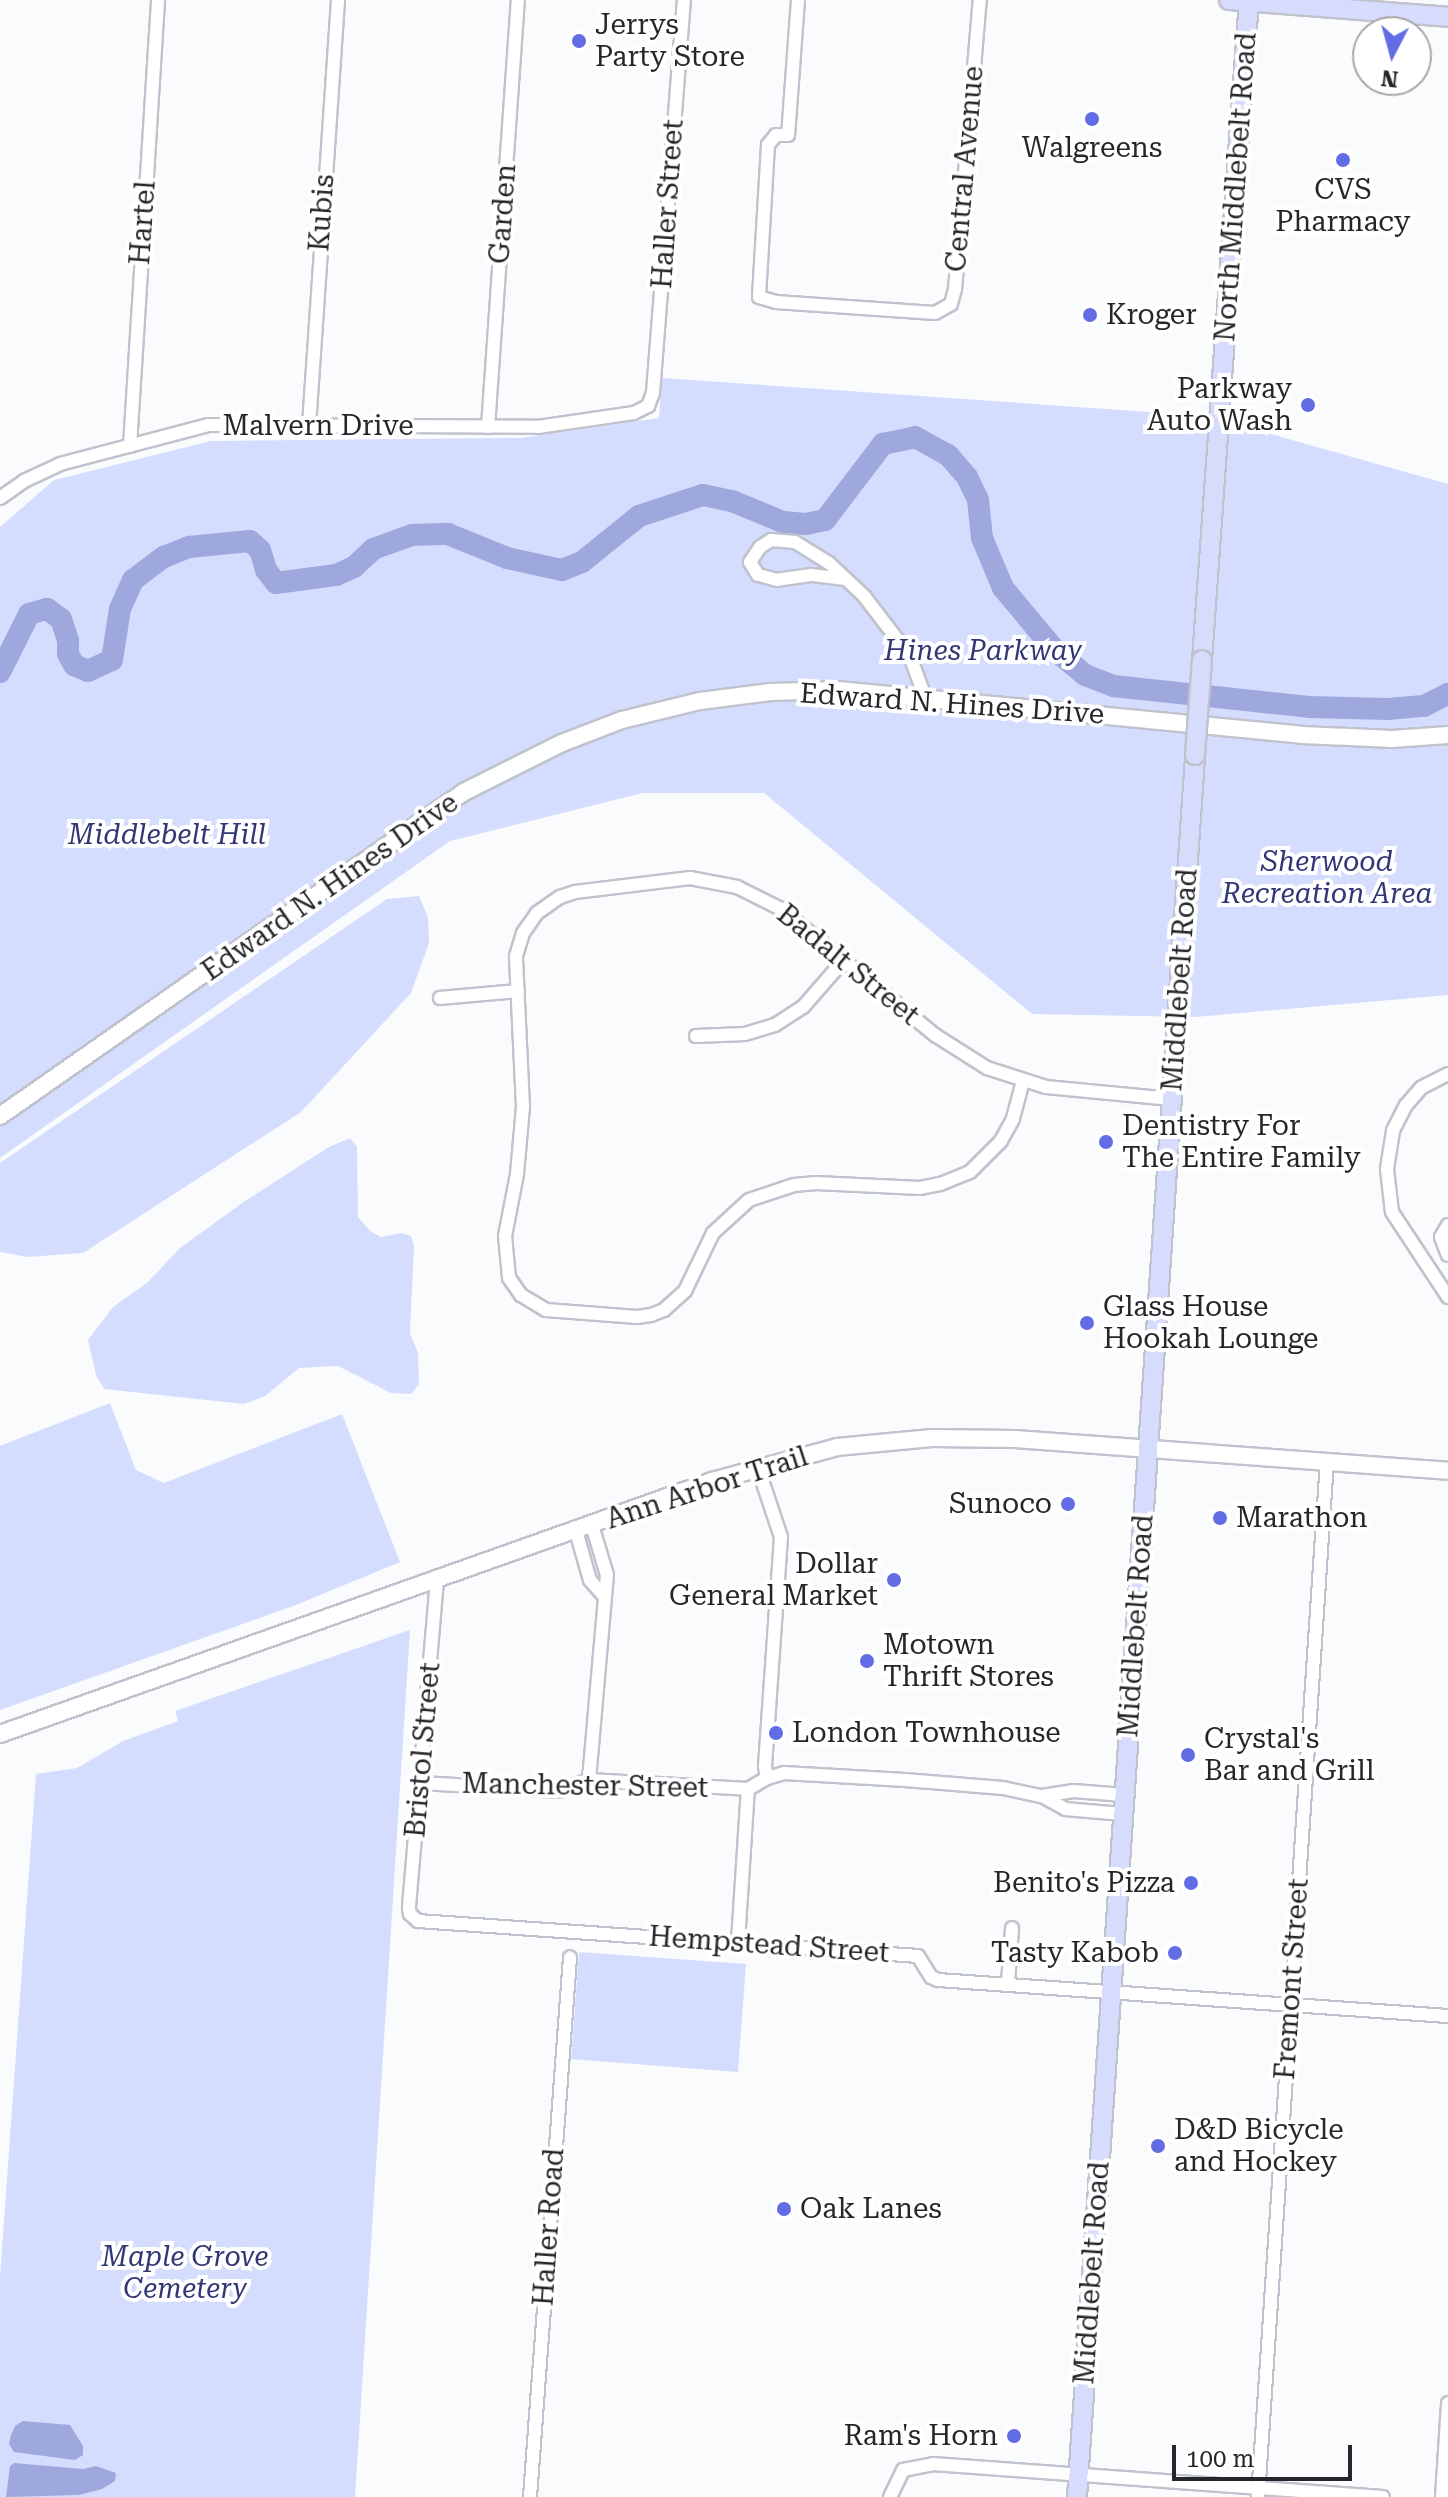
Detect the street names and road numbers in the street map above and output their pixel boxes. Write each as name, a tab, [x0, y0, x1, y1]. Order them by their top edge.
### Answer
street label: North Middlebelt Road	[1208, 31, 1264, 343]
street label: Central Avenue	[939, 65, 991, 273]
street label: Haller Street	[645, 118, 691, 290]
street label: Garden	[483, 163, 523, 265]
street label: Kubis	[303, 173, 341, 253]
street label: Hartel	[123, 180, 163, 266]
street label: Malvern Drive	[222, 409, 414, 443]
street label: Edward N. Hines Drive	[799, 677, 1105, 731]
street label: Edward N. Hines Drive	[195, 786, 465, 988]
street label: Middlebelt Road	[1155, 867, 1205, 1093]
street label: Badalt Street	[770, 897, 926, 1033]
street label: Ann Arbor Trail	[602, 1440, 812, 1536]
street label: Middlebelt Road	[1111, 1513, 1161, 1739]
street label: Bristol Street	[399, 1661, 447, 1839]
street label: Manchester Street	[461, 1767, 709, 1805]
street label: Fremont Street	[1268, 1877, 1316, 2081]
street label: Hempstead Street	[648, 1920, 890, 1970]
street label: Haller Road	[527, 2147, 571, 2307]
street label: Middlebelt Road	[1067, 2160, 1117, 2386]

